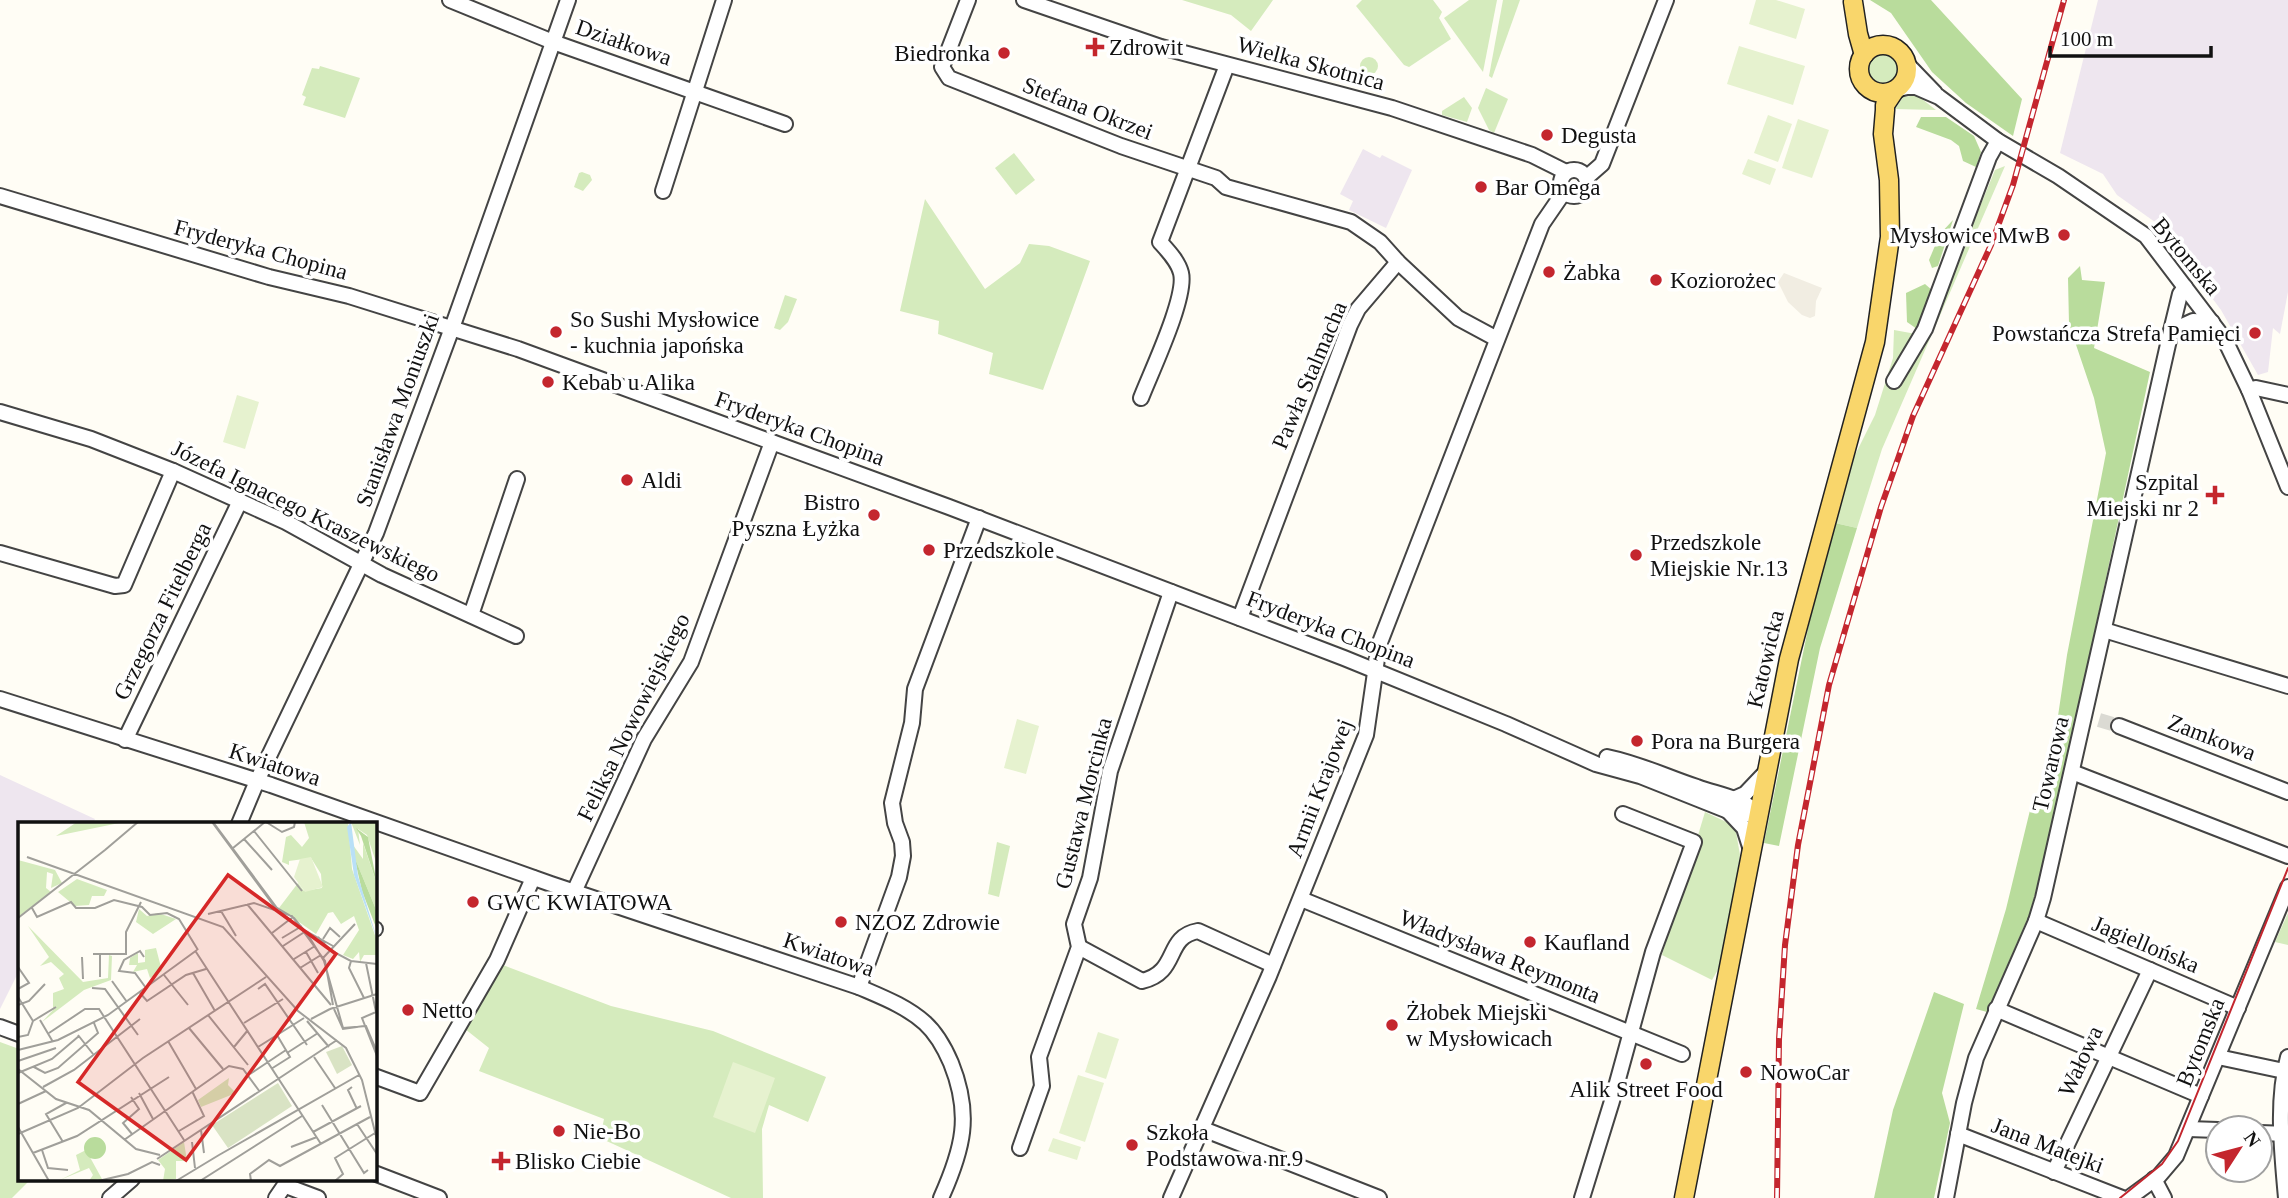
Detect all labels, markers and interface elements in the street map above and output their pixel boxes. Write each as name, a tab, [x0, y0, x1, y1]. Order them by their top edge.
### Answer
street label: Działkowa	[573, 14, 675, 71]
scale bar	[2050, 14, 2211, 58]
text: 100 m	[2060, 27, 2113, 51]
street label: Wielka Skotnica	[1234, 32, 1387, 95]
place label: Zdrowit	[1109, 35, 1184, 60]
marker: Zdrowit	[1087, 39, 1103, 55]
place label: Biedronka	[894, 41, 990, 66]
marker: Biedronka	[996, 45, 1012, 61]
street label: Stefana Okrzei	[1019, 72, 1156, 145]
place label: Degusta	[1561, 123, 1636, 148]
marker: Degusta	[1539, 127, 1555, 143]
place label: Bar Omega	[1495, 175, 1600, 200]
marker: Bar Omega	[1473, 179, 1489, 195]
street label: Bytomska	[2147, 213, 2226, 300]
street label: Fryderyka Chopina	[172, 214, 350, 285]
place label: Mysłowice MwB	[1890, 223, 2050, 248]
marker: Mysłowice MwB	[2056, 227, 2072, 243]
place label: Żabka	[1563, 260, 1620, 285]
marker: Żabka	[1541, 264, 1557, 280]
place label: Koziorożec	[1670, 268, 1776, 293]
marker: Koziorożec	[1648, 272, 1664, 288]
street label: Pawła Stalmacha	[1267, 298, 1352, 453]
place label: So Sushi Mysłowice - kuchnia japońska	[570, 307, 759, 358]
street label: Stanisława Moniuszki	[351, 310, 444, 510]
place label: Powstańcza Strefa Pamięci	[1992, 321, 2241, 346]
marker: So Sushi Mysłowice - kuchnia japońska	[548, 324, 564, 340]
marker: Powstańcza Strefa Pamięci	[2247, 325, 2263, 341]
place label: Kebab u Alika	[562, 370, 695, 395]
marker: Kebab u Alika	[540, 374, 556, 390]
street label: Fryderyka Chopina	[712, 386, 888, 471]
street label: Józefa Ignacego Kraszewskiego	[168, 436, 444, 587]
place label: Aldi	[641, 468, 682, 493]
place label: Szpital Miejski nr 2	[2087, 470, 2199, 521]
marker: Aldi	[619, 472, 635, 488]
marker: Szpital Miejski nr 2	[2205, 485, 2225, 505]
place label: Bistro Pyszna Łyżka	[732, 490, 860, 541]
marker: Bistro Pyszna Łyżka	[866, 507, 882, 523]
street label: Grzegorza Fitelberga	[109, 518, 216, 704]
place label: Przedszkole Miejskie Nr.13	[1650, 530, 1788, 581]
place label: Przedszkole	[943, 538, 1054, 563]
marker: Przedszkole	[921, 542, 937, 558]
marker: Przedszkole Miejskie Nr.13	[1628, 547, 1644, 563]
street label: Fryderyka Chopina	[1243, 586, 1418, 673]
street label: Katowicka	[1742, 608, 1789, 710]
street label: Feliksa Nowowiejskiego	[572, 609, 695, 825]
street label: Zamkowa	[2164, 709, 2259, 766]
street label: Towarowa	[2027, 714, 2074, 814]
street label: Gustawa Morcinka	[1050, 715, 1117, 891]
street label: Armii Krajowej	[1282, 715, 1357, 861]
place label: Pora na Burgera	[1651, 729, 1800, 754]
marker: Pora na Burgera	[1629, 733, 1645, 749]
street label: Kwiatowa	[226, 738, 324, 791]
inset map	[18, 822, 376, 1180]
place label: GWC KWIATOWA	[487, 890, 673, 915]
marker: GWC KWIATOWA	[465, 894, 481, 910]
street label: Władysława Reymonta	[1396, 905, 1604, 1008]
place label: NZOZ Zdrowie	[855, 910, 1000, 935]
street label: Jagiellońska	[2089, 911, 2203, 978]
marker: NZOZ Zdrowie	[833, 914, 849, 930]
street label: Kwiatowa	[780, 927, 878, 982]
place label: Kaufland	[1544, 930, 1630, 955]
marker: Kaufland	[1522, 934, 1538, 950]
street label: Bytomska	[2171, 994, 2230, 1090]
place label: Netto	[422, 998, 473, 1023]
place label: Żłobek Miejski w Mysłowicach	[1406, 1000, 1553, 1051]
marker: Netto	[400, 1002, 416, 1018]
marker: Żłobek Miejski w Mysłowicach	[1384, 1017, 1400, 1033]
street label: Wałowa	[2053, 1022, 2108, 1100]
marker: Alik Street Food	[1638, 1056, 1654, 1072]
place label: NowoCar	[1760, 1060, 1850, 1085]
marker: NowoCar	[1738, 1064, 1754, 1080]
place label: Alik Street Food	[1569, 1077, 1723, 1102]
street label: Jana Matejki	[1988, 1113, 2107, 1178]
north arrow	[2204, 1114, 2274, 1184]
place label: Nie-Bo	[573, 1119, 641, 1144]
place label: Szkoła Podstawowa nr.9	[1146, 1120, 1303, 1171]
marker: Nie-Bo	[551, 1123, 567, 1139]
text: N	[2240, 1128, 2265, 1151]
marker: Szkoła Podstawowa nr.9	[1124, 1137, 1140, 1153]
place label: Blisko Ciebie	[515, 1149, 641, 1174]
marker: Blisko Ciebie	[493, 1153, 509, 1169]

